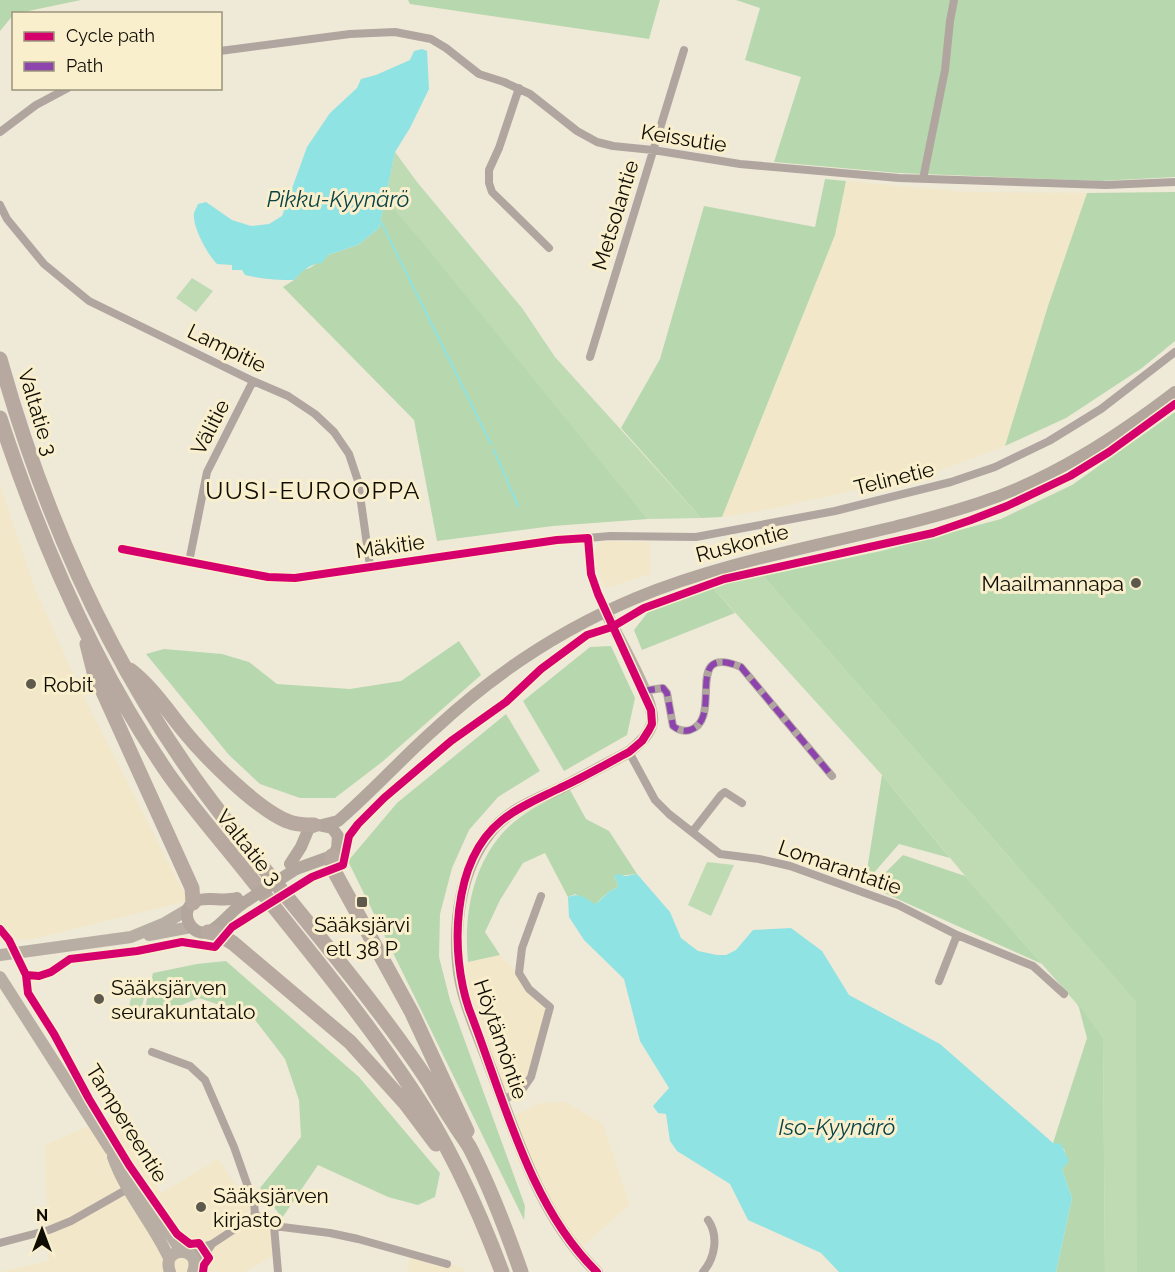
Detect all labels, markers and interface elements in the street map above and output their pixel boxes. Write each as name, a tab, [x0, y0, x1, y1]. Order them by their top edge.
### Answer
legend	[12, 12, 222, 90]
text: Cycle path	[66, 25, 155, 46]
text: Path	[66, 55, 103, 76]
street label: Keissutie	[639, 119, 729, 157]
street label: Metsolantie	[586, 157, 644, 273]
water label: Pikku-Kyynärö	[267, 186, 409, 212]
street label: Lampitie	[184, 318, 270, 378]
street label: Valtatie 3	[13, 366, 63, 458]
street label: Välitie	[186, 395, 234, 459]
street label: Telinetie	[851, 456, 937, 500]
district label: UUSI-EUROOPPA	[205, 476, 421, 505]
street label: Ruskontie	[693, 519, 791, 567]
street label: Mäkitie	[354, 529, 426, 563]
place label: Maailmannapa	[981, 571, 1124, 596]
marker: Maailmannapa	[1129, 576, 1143, 590]
place label: Robit	[43, 672, 93, 697]
marker: Robit	[24, 677, 38, 691]
street label: Valtatie 3	[211, 804, 287, 890]
street label: Lomarantatie	[775, 834, 905, 900]
marker: Sääksjärvi etl 38 P	[355, 895, 369, 909]
place label: Sääksjärvi etl 38 P	[314, 912, 410, 961]
place label: Sääksjärven seurakuntatalo	[111, 975, 256, 1024]
street label: Höytämöntie	[469, 976, 533, 1102]
marker: Sääksjärven seurakuntatalo	[92, 992, 106, 1006]
street label: Tampereentie	[81, 1059, 173, 1187]
water label: Iso-Kyynärö	[779, 1114, 895, 1140]
place label: Sääksjärven kirjasto	[213, 1183, 329, 1232]
north arrow	[12, 1200, 72, 1260]
marker: Sääksjärven kirjasto	[194, 1200, 208, 1214]
text: N	[36, 1206, 48, 1225]

